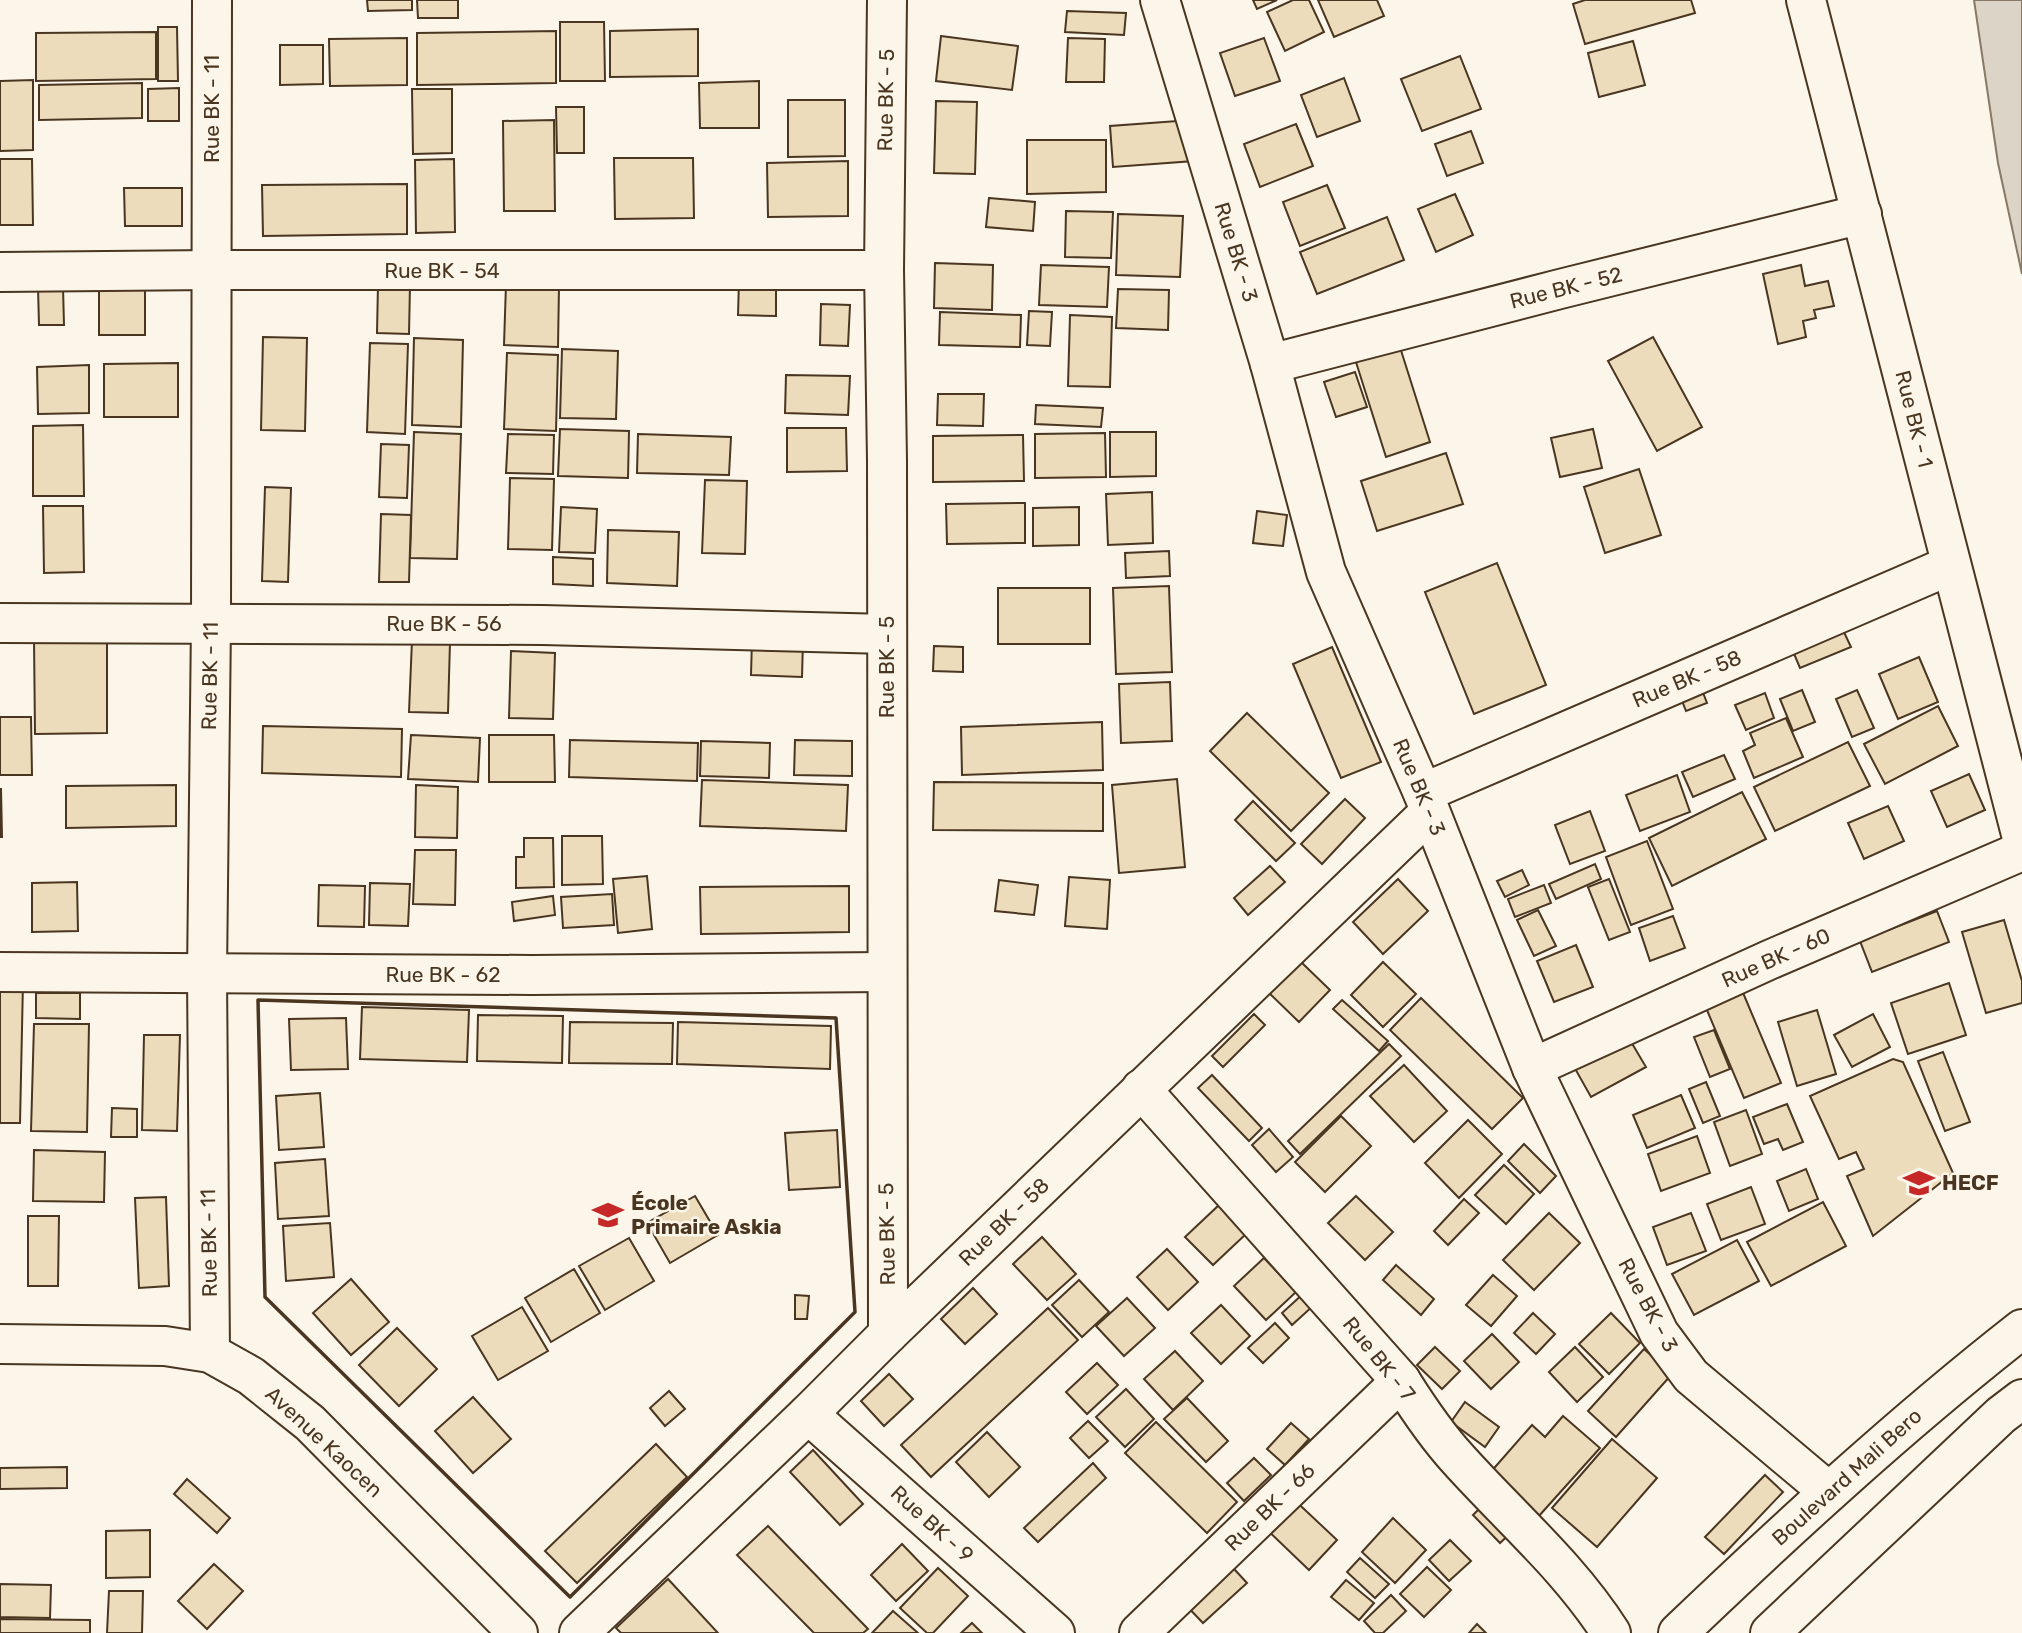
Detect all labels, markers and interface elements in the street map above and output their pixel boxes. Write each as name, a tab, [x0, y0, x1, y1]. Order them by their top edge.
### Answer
street label: Rue BK - 5	[872, 48, 899, 152]
street label: Rue BK - 11	[199, 55, 224, 163]
street label: Rue BK - 3	[1209, 199, 1263, 305]
street label: Rue BK - 54	[384, 258, 500, 283]
street label: Rue BK - 52	[1507, 261, 1625, 314]
street label: Rue BK - 1	[1890, 368, 1939, 470]
street label: Rue BK - 56	[386, 611, 502, 636]
street label: Rue BK - 5	[874, 616, 899, 718]
street label: Rue BK - 11	[196, 622, 223, 730]
street label: Rue BK - 58	[1629, 644, 1745, 713]
street label: Rue BK - 3	[1388, 735, 1451, 839]
street label: Rue BK - 60	[1718, 922, 1834, 993]
street label: Rue BK - 62	[385, 962, 501, 987]
school or university icon: HECF	[1902, 1166, 1936, 1200]
place label: HECF	[1942, 1170, 1999, 1195]
street label: Rue BK - 58	[953, 1172, 1054, 1271]
street label: Rue BK - 5	[873, 1182, 900, 1286]
street label: Rue BK - 11	[195, 1189, 222, 1297]
place label: École Primaire Askia	[631, 1190, 782, 1239]
school or university icon: École Primaire Askia	[591, 1198, 625, 1232]
street label: Rue BK - 3	[1613, 1254, 1684, 1356]
street label: Rue BK - 7	[1338, 1312, 1421, 1406]
street label: Avenue Kaocen	[261, 1381, 388, 1502]
street label: Boulevard Mali Bero	[1767, 1403, 1927, 1550]
street label: Rue BK - 66	[1219, 1458, 1320, 1556]
street label: Rue BK - 9	[886, 1480, 979, 1567]

